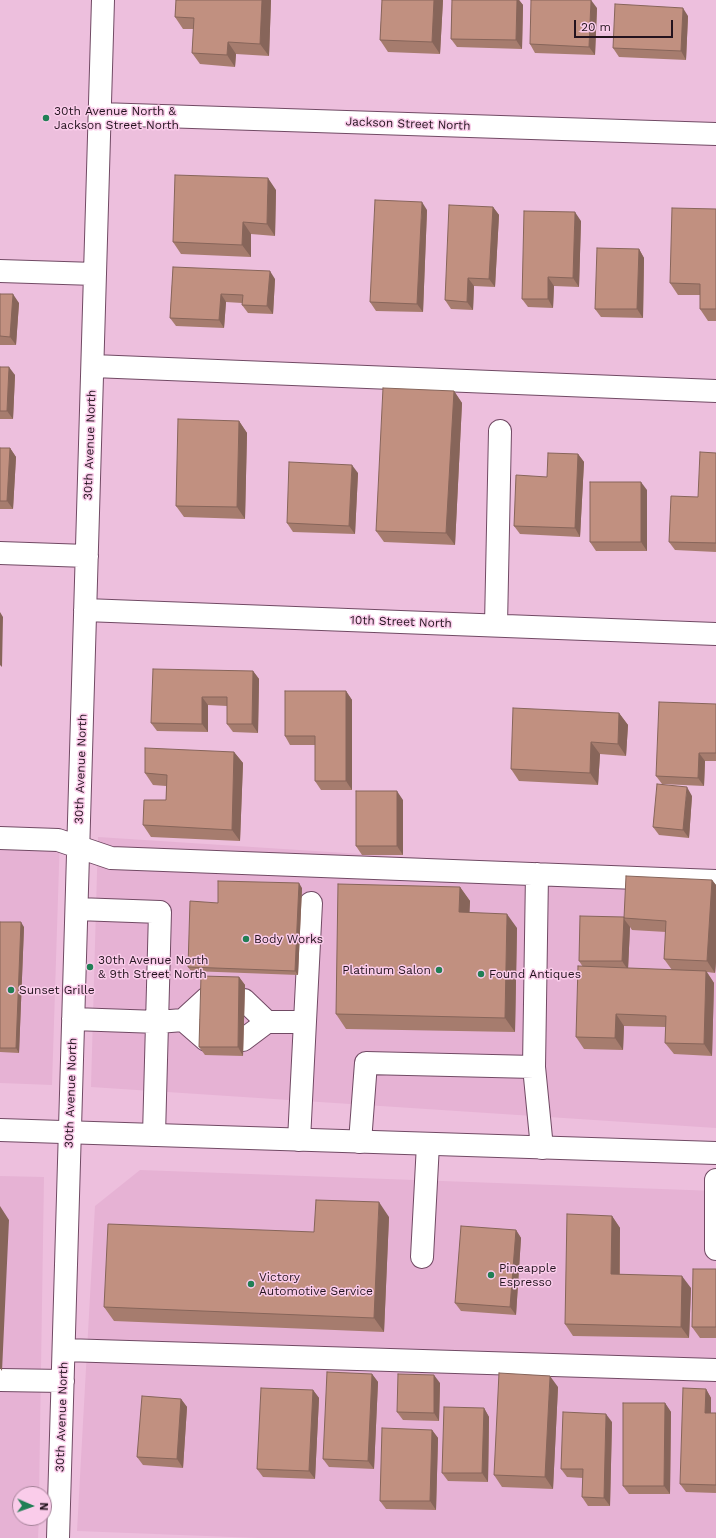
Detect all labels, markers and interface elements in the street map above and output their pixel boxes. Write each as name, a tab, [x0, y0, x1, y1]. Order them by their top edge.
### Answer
scale bar	[576, 12, 675, 38]
text: 20 m	[581, 20, 611, 34]
place label: 30th Avenue North & Jackson Street North	[54, 104, 179, 132]
marker: 30th Avenue North & Jackson Street North	[41, 113, 51, 123]
street label: Jackson Street North	[345, 115, 471, 133]
street label: 30th Avenue North	[81, 390, 99, 500]
street label: 10th Street North	[350, 613, 452, 631]
street label: 30th Avenue North	[72, 714, 90, 824]
place label: Body Works	[254, 932, 323, 946]
marker: Body Works	[241, 934, 251, 944]
place label: 30th Avenue North & 9th Street North	[98, 953, 208, 981]
marker: 30th Avenue North & 9th Street North	[85, 962, 95, 972]
place label: Platinum Salon	[342, 963, 431, 977]
marker: Platinum Salon	[434, 965, 444, 975]
place label: Found Antiques	[489, 967, 581, 981]
marker: Found Antiques	[476, 969, 486, 979]
place label: Sunset Grille	[19, 983, 95, 997]
marker: Sunset Grille	[6, 985, 16, 995]
street label: 30th Avenue North	[62, 1038, 80, 1148]
place label: Pineapple Espresso	[499, 1261, 556, 1289]
place label: Victory Automotive Service	[259, 1270, 373, 1298]
marker: Pineapple Espresso	[486, 1270, 496, 1280]
marker: Victory Automotive Service	[246, 1279, 256, 1289]
street label: 30th Avenue North	[53, 1362, 71, 1472]
north arrow	[12, 1486, 52, 1526]
text: N	[37, 1502, 50, 1511]

